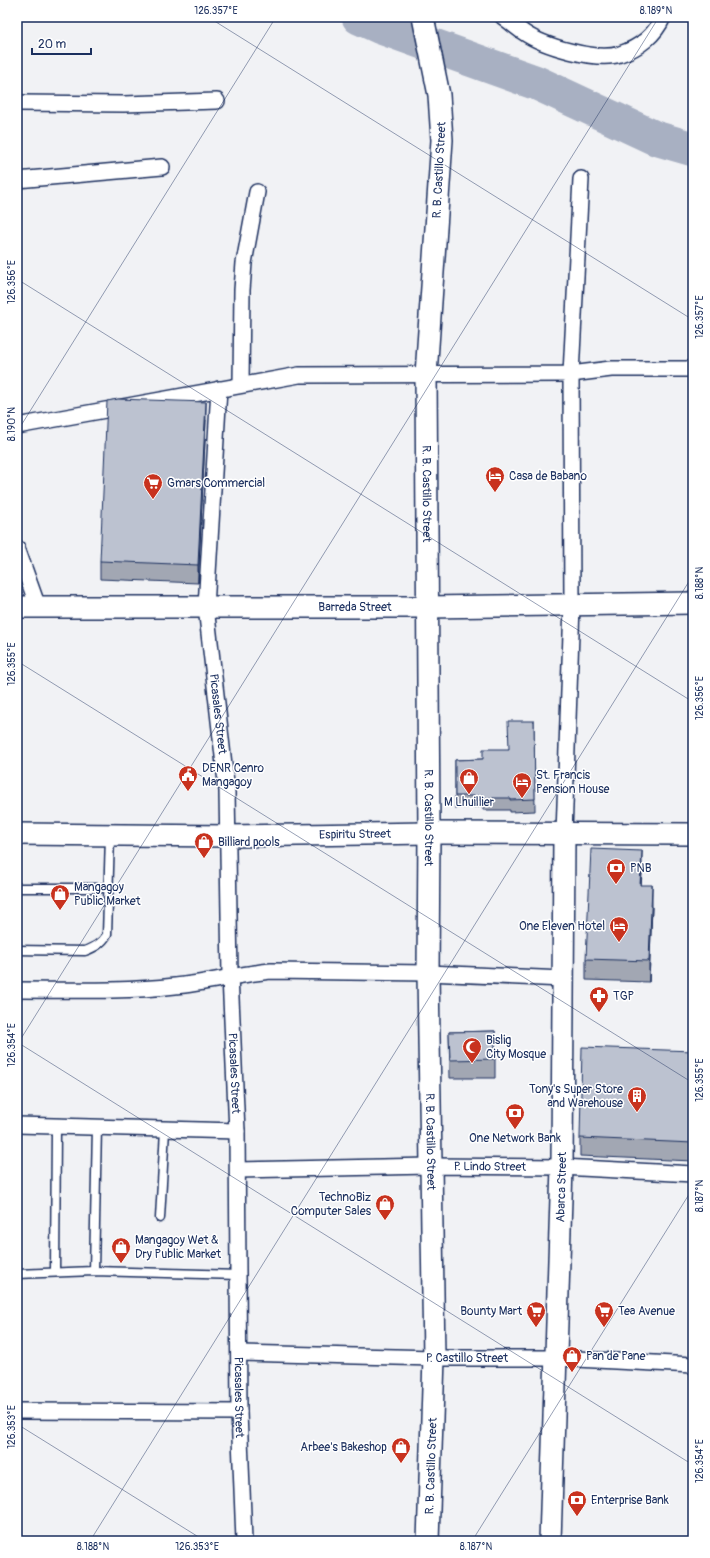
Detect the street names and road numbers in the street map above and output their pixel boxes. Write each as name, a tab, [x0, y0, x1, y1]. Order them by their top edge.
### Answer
street label: R. B. Castillo Street	[429, 121, 450, 219]
street label: R. B. Castillo Street	[418, 445, 434, 542]
street label: Barreda Street	[318, 600, 392, 615]
street label: Picasales Street	[206, 673, 230, 755]
street label: R. B. Castillo Street	[421, 769, 436, 866]
street label: Espiritu Street	[319, 827, 391, 843]
street label: Picasales Street	[225, 1033, 243, 1114]
street label: R. B. Castillo Street	[422, 1093, 438, 1190]
street label: Abarca Street	[553, 1152, 570, 1223]
street label: P. Lindo Street	[454, 1159, 526, 1175]
street label: P. Castillo Street	[426, 1351, 508, 1366]
street label: Picasales Street	[231, 1357, 247, 1438]
street label: R. B. Castillo Street	[422, 1417, 441, 1515]

